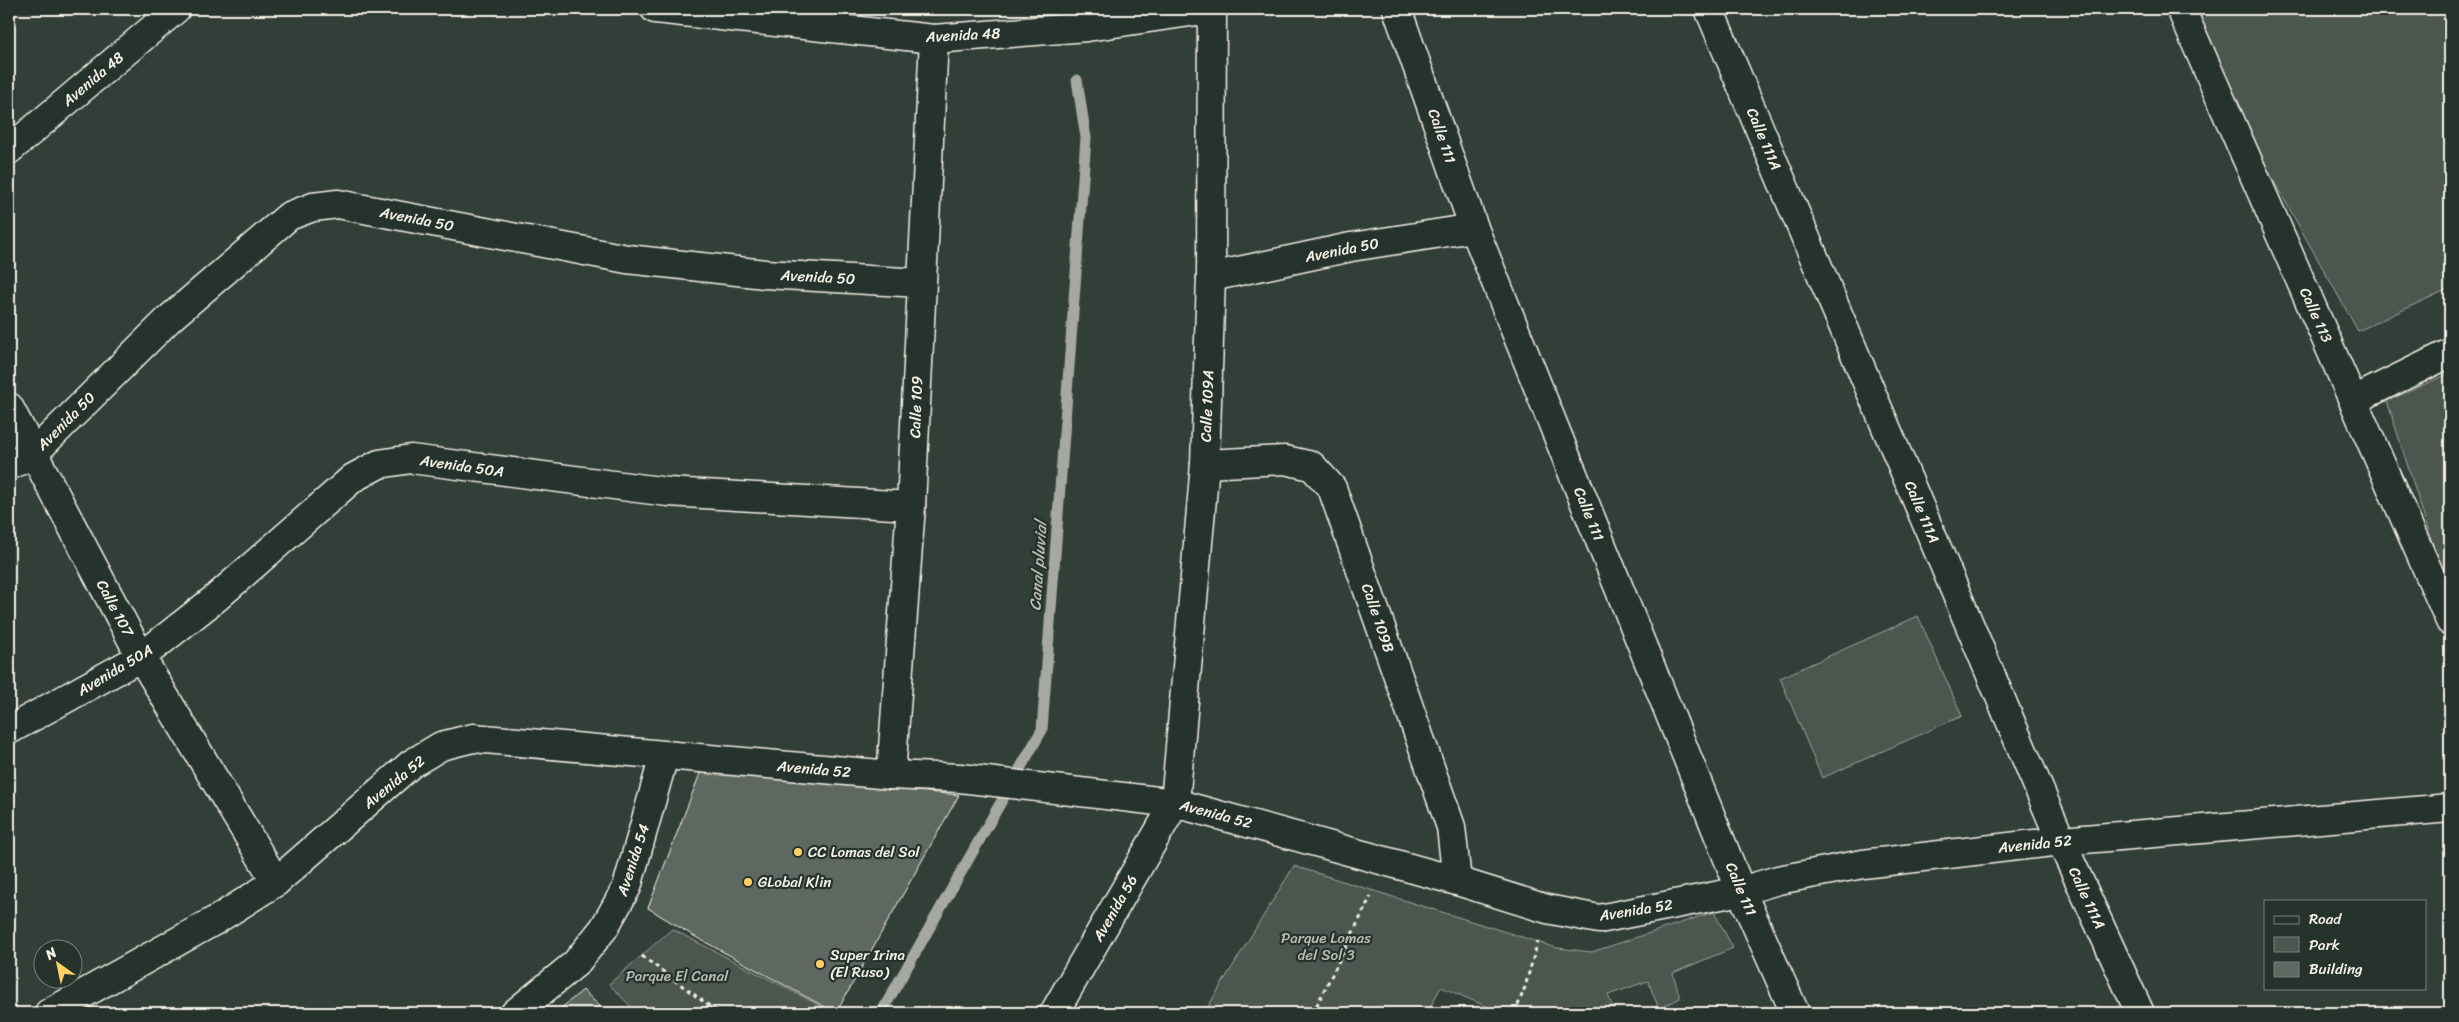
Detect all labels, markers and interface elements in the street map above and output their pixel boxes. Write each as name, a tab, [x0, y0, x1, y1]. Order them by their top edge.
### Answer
street label: Avenida 48	[924, 20, 1001, 50]
street label: Avenida 48	[55, 45, 130, 114]
street label: Calle 111A	[1739, 103, 1789, 175]
street label: Calle 111	[1421, 105, 1463, 167]
street label: Avenida 50	[377, 199, 456, 239]
street label: Avenida 50	[1302, 230, 1381, 270]
street label: Avenida 50	[779, 262, 856, 292]
street label: Calle 113	[2292, 283, 2340, 347]
street label: Calle 109A	[1193, 370, 1221, 442]
street label: Calle 109	[902, 375, 930, 439]
street label: Avenida 50	[30, 385, 102, 457]
street label: Avenida 50A	[417, 447, 506, 485]
street label: Calle 111A	[1897, 476, 1947, 548]
street label: Calle 111	[1566, 483, 1612, 545]
water label: Canal pluvial	[1020, 517, 1056, 612]
street label: Calle 107	[89, 575, 142, 643]
street label: Calle 109B	[1354, 580, 1402, 657]
street label: Avenida 50A	[71, 637, 158, 703]
street label: Avenida 52	[356, 748, 431, 816]
street label: Avenida 52	[775, 753, 852, 785]
street label: Avenida 52	[1176, 792, 1255, 836]
street label: Avenida 54	[609, 820, 657, 900]
street label: Avenida 52	[1996, 827, 2073, 861]
place label: CC Lomas del Sol	[808, 839, 920, 865]
marker: CC Lomas del Sol	[792, 846, 804, 858]
street label: Calle 111	[1718, 858, 1764, 920]
street label: Calle 111A	[2061, 863, 2113, 933]
place label: GLobal Klin	[758, 869, 831, 895]
street label: Avenida 56	[1085, 870, 1145, 947]
marker: GLobal Klin	[742, 876, 754, 888]
street label: Avenida 52	[1596, 891, 1675, 929]
legend	[2264, 900, 2426, 990]
text: Road	[2309, 906, 2342, 932]
park label: Parque Lomas del Sol 3	[1281, 925, 1371, 968]
text: Park	[2309, 932, 2340, 958]
north arrow	[32, 940, 82, 990]
text: N	[39, 940, 62, 967]
place label: Super Irina (El Ruso)	[830, 942, 905, 985]
text: Building	[2309, 956, 2363, 982]
marker: Super Irina (El Ruso)	[814, 958, 826, 970]
park label: Parque El Canal	[626, 963, 729, 989]

